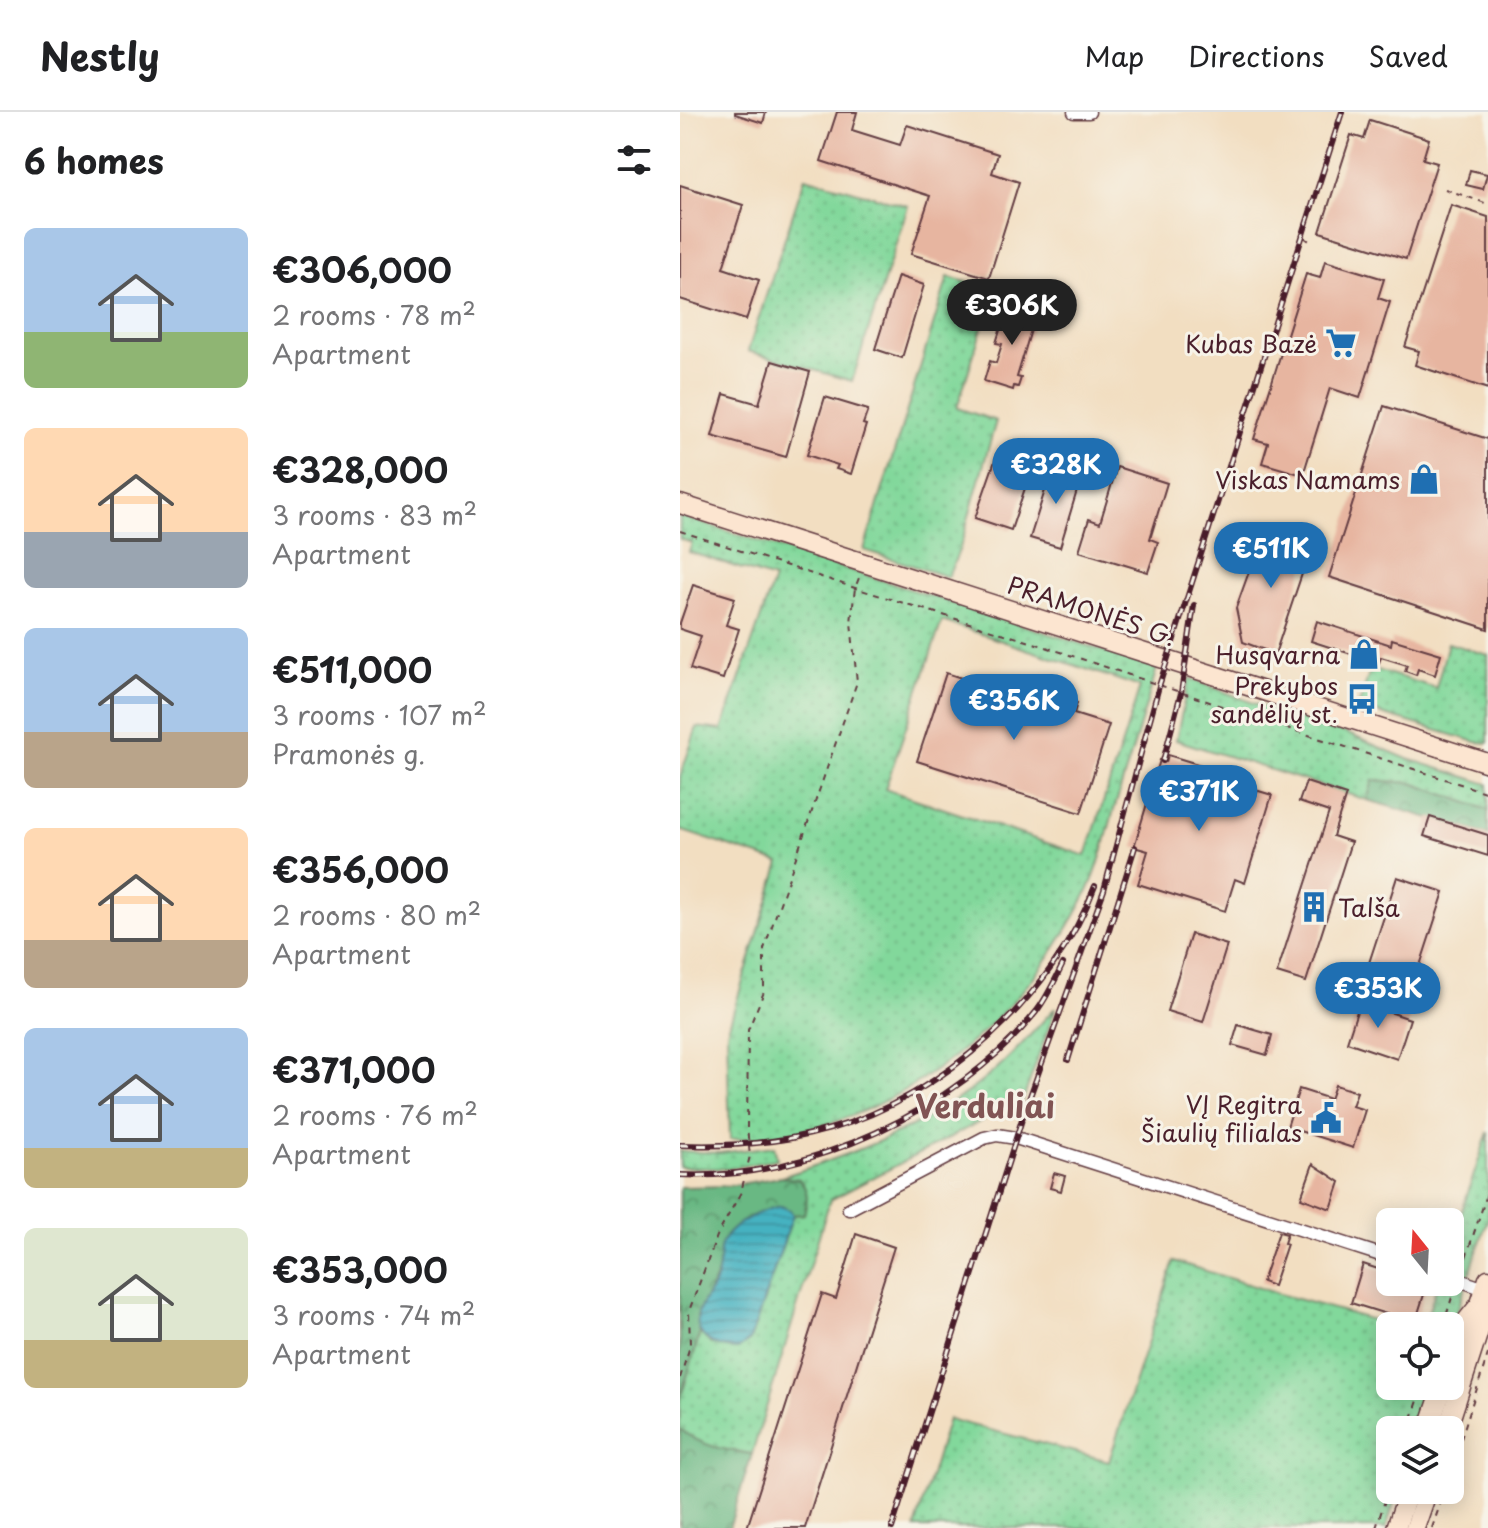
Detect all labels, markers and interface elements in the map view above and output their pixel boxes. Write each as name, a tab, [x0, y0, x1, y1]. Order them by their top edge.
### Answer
text: Nestly	[40, 27, 160, 84]
text: Map	[1085, 34, 1144, 77]
text: Directions	[1188, 34, 1325, 77]
text: Saved	[1369, 34, 1448, 77]
text: 6 homes	[24, 134, 164, 186]
icon: filters	[612, 138, 656, 182]
text: €306,000	[272, 243, 452, 295]
icon: home	[88, 260, 184, 356]
pin: €306K	[956, 279, 1068, 347]
text: €306K	[965, 285, 1059, 324]
text: 2 rooms · 78 m²	[272, 295, 476, 334]
place label: Kubas Bazė	[1185, 325, 1317, 361]
supermarket icon: Kubas Bazė	[1324, 326, 1358, 360]
text: Apartment	[272, 334, 411, 373]
pin: €328K	[1000, 438, 1112, 506]
text: €328,000	[272, 443, 448, 495]
text: €328K	[1010, 444, 1102, 483]
icon: home	[88, 460, 184, 556]
place label: Viskas Namams	[1215, 461, 1400, 497]
shop icon: Viskas Namams	[1407, 462, 1441, 496]
text: 3 rooms · 83 m²	[272, 495, 477, 534]
pin: €511K	[1215, 522, 1327, 590]
text: €511K	[1232, 528, 1310, 567]
text: Apartment	[272, 534, 411, 573]
street label: PRAMONĖS G.	[1003, 566, 1181, 654]
place label: Husqvarna	[1216, 636, 1340, 672]
shop icon: Husqvarna	[1347, 637, 1381, 671]
text: €511,000	[272, 643, 432, 695]
icon: home	[88, 660, 184, 756]
place label: Prekybos sandėlių st.	[1211, 667, 1338, 731]
pin: €356K	[958, 674, 1070, 742]
text: €356K	[968, 680, 1060, 719]
bus stop icon: Prekybos sandėlių st.	[1345, 682, 1379, 716]
text: 3 rooms · 107 m²	[272, 695, 487, 734]
text: Pramonės g.	[272, 734, 425, 773]
pin: €371K	[1143, 765, 1255, 833]
text: €371K	[1158, 771, 1240, 810]
text: €356,000	[272, 843, 449, 895]
icon: home	[88, 860, 184, 956]
place label: Talša	[1338, 889, 1400, 925]
building icon: Talša	[1297, 890, 1331, 924]
text: 2 rooms · 80 m²	[272, 895, 481, 934]
text: Apartment	[272, 934, 411, 973]
pin: €353K	[1322, 962, 1434, 1030]
text: €353K	[1333, 968, 1423, 1007]
text: €371,000	[272, 1043, 435, 1095]
icon: home	[88, 1060, 184, 1156]
district label: Verduliai	[915, 1081, 1055, 1129]
place label: VĮ Regitra Šiaulių filialas	[1141, 1086, 1302, 1150]
text: 2 rooms · 76 m²	[272, 1095, 478, 1134]
public building icon: VĮ Regitra Šiaulių filialas	[1309, 1101, 1343, 1135]
text: Apartment	[272, 1134, 411, 1173]
north arrow	[1376, 1208, 1464, 1296]
map controls	[1376, 1208, 1464, 1504]
text: €353,000	[272, 1243, 448, 1295]
icon: home	[88, 1260, 184, 1356]
text: 3 rooms · 74 m²	[272, 1295, 476, 1334]
button: locate	[1376, 1312, 1464, 1400]
text: Apartment	[272, 1334, 411, 1373]
button: layers	[1376, 1416, 1464, 1504]

